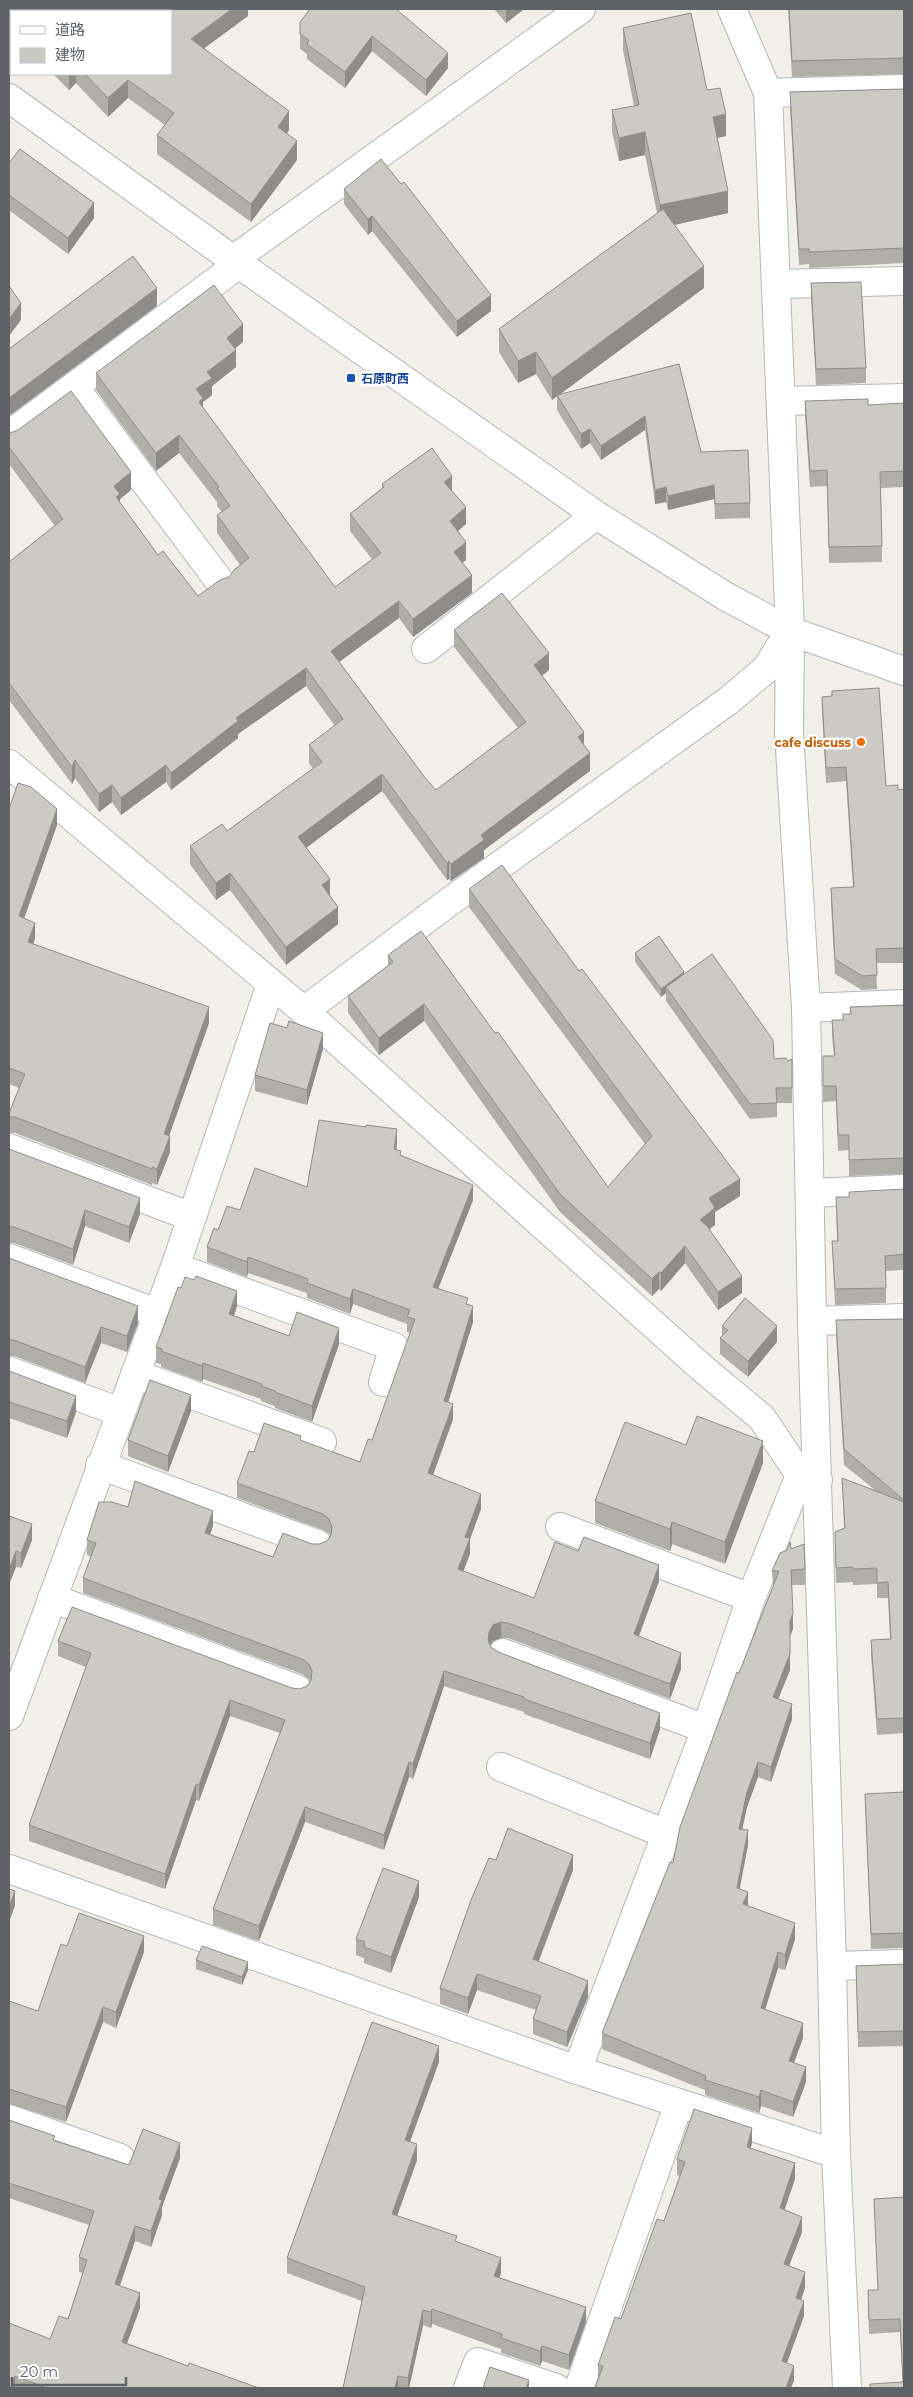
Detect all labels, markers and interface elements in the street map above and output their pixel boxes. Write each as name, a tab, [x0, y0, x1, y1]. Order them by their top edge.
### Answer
legend	[10, 10, 172, 75]
text: 道路	[55, 20, 85, 39]
text: 建物	[55, 45, 85, 64]
place label: 石原町西	[361, 371, 409, 386]
marker: 石原町西	[345, 372, 357, 384]
place label: cafe discuss	[775, 735, 852, 750]
marker: cafe discuss	[855, 736, 867, 748]
scale bar	[12, 2354, 126, 2386]
text: 20 m	[20, 2362, 58, 2381]

